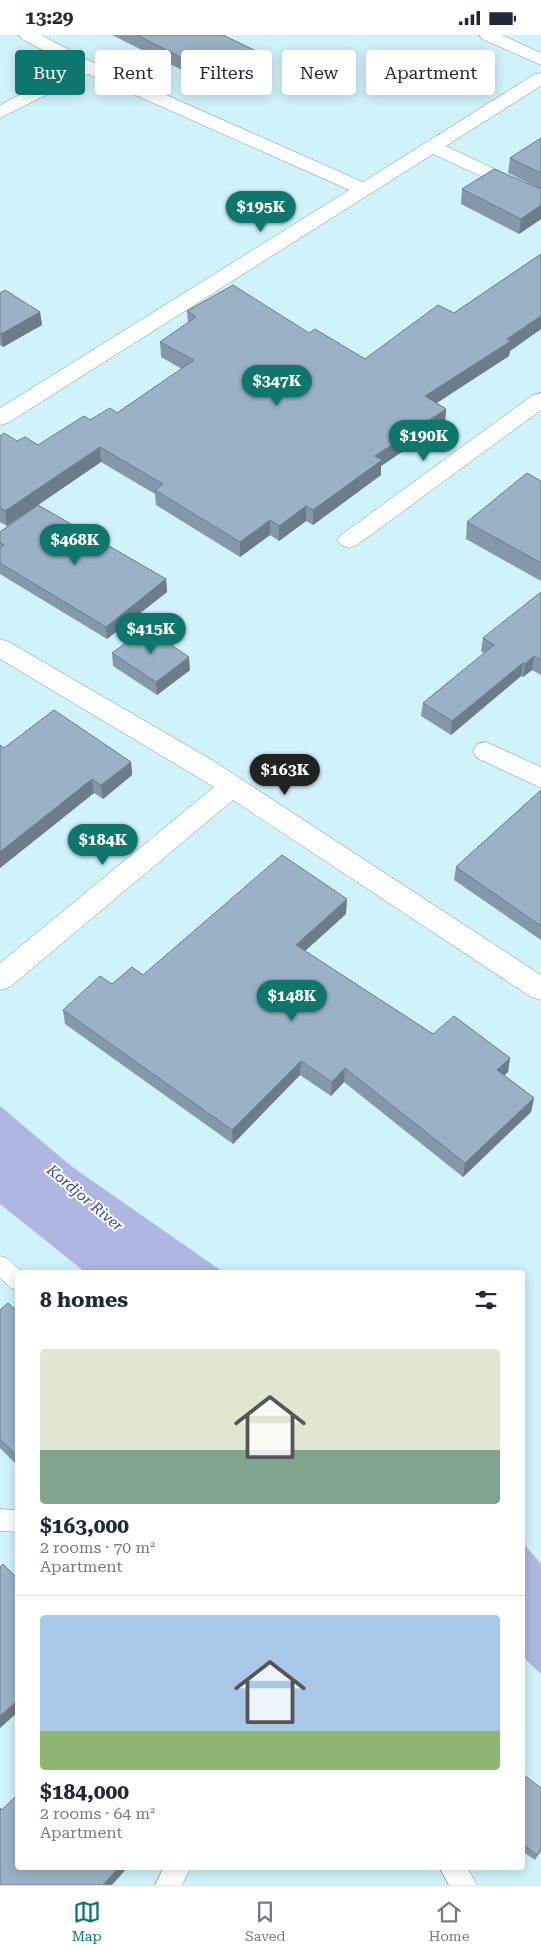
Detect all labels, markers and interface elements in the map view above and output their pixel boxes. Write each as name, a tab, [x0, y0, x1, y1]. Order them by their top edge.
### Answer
text: 13:29	[25, 6, 74, 29]
chip: Buy	[15, 50, 85, 95]
chip: Rent	[95, 50, 171, 95]
chip: Filters	[181, 50, 272, 95]
chip: New	[282, 50, 356, 95]
chip: Apartment	[366, 50, 495, 95]
pin: $195K	[226, 191, 296, 233]
text: $195K	[237, 197, 285, 216]
pin: $347K	[242, 365, 312, 407]
text: $347K	[253, 371, 301, 390]
pin: $190K	[389, 419, 459, 462]
text: $190K	[400, 426, 448, 445]
pin: $468K	[40, 523, 110, 566]
text: $468K	[51, 530, 99, 549]
pin: $415K	[116, 613, 186, 655]
text: $415K	[127, 619, 175, 638]
pin: $163K	[250, 753, 320, 796]
text: $163K	[261, 760, 309, 779]
pin: $184K	[68, 823, 138, 866]
text: $184K	[79, 830, 127, 849]
pin: $148K	[257, 979, 327, 1022]
text: $148K	[268, 986, 316, 1005]
water label: Kordjor River	[42, 1160, 127, 1236]
icon: filters	[472, 1286, 500, 1314]
text: 8 homes	[40, 1288, 128, 1312]
icon: home	[225, 1382, 315, 1472]
text: $163,000	[40, 1514, 129, 1538]
text: 2 rooms · 70 m²	[40, 1538, 155, 1557]
text: Apartment	[40, 1557, 123, 1576]
icon: home	[225, 1647, 315, 1737]
text: $184,000	[40, 1780, 129, 1804]
text: 2 rooms · 64 m²	[40, 1804, 155, 1823]
text: Apartment	[40, 1823, 123, 1842]
tab: Map	[72, 1898, 102, 1944]
tab: Saved	[245, 1898, 285, 1944]
tab: Home	[429, 1898, 469, 1944]

